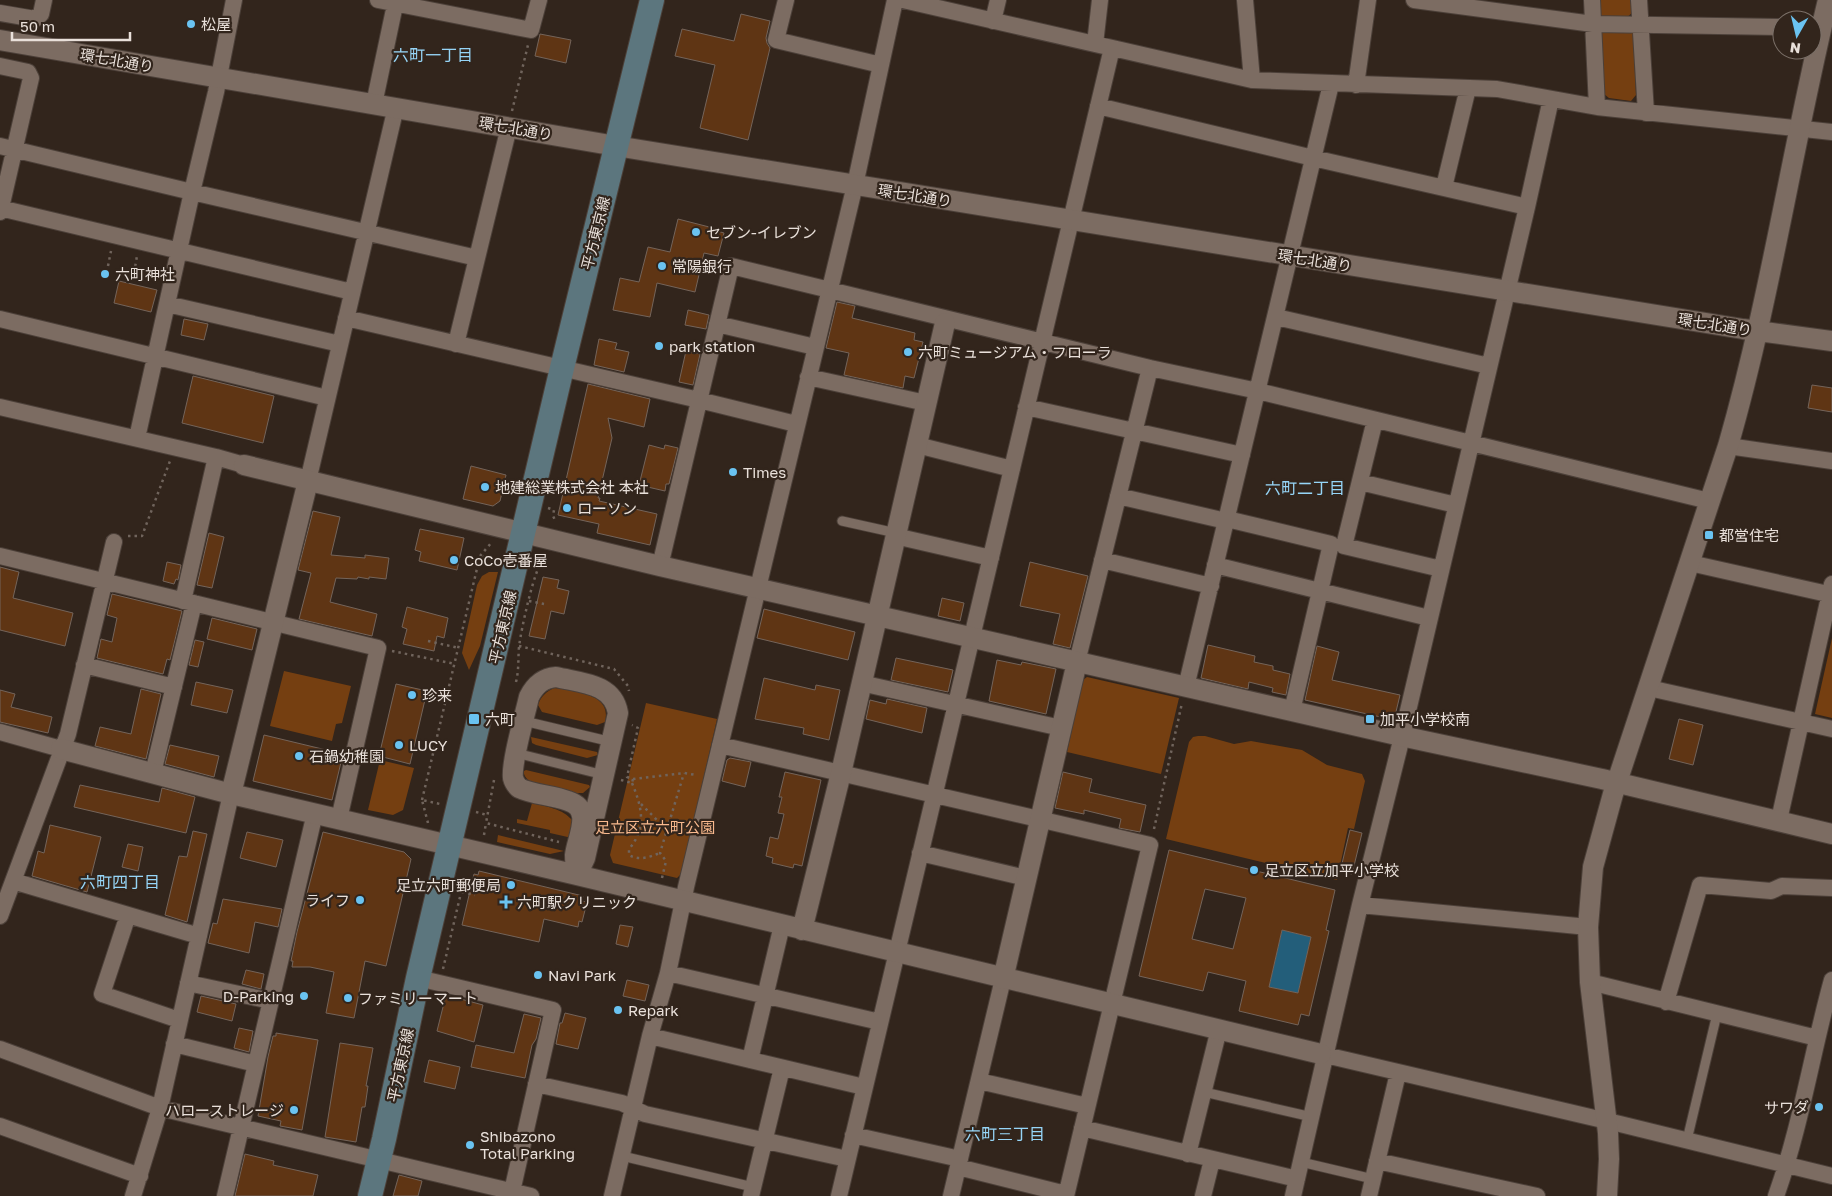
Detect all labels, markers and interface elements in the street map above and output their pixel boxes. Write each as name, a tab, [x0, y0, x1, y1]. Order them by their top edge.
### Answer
scale bar	[12, 10, 130, 42]
north arrow	[1772, 10, 1822, 60]
place label: 松屋	[201, 15, 231, 33]
text: 50 m	[20, 17, 55, 35]
marker: 松屋	[185, 18, 197, 30]
text: N	[1789, 39, 1802, 58]
street label: 環七北通り	[78, 45, 156, 75]
district label: 六町一丁目	[393, 45, 473, 65]
street label: 環七北通り	[477, 113, 555, 143]
street label: 環七北通り	[877, 180, 953, 210]
street label: 平方東京線	[577, 194, 613, 272]
place label: セブン-イレブン	[706, 223, 817, 241]
marker: セブン-イレブン	[690, 226, 702, 238]
street label: 環七北通り	[1277, 245, 1353, 275]
place label: 常陽銀行	[672, 257, 732, 275]
marker: 常陽銀行	[656, 260, 668, 272]
place label: 六町神社	[115, 265, 175, 283]
marker: 六町神社	[99, 268, 111, 280]
street label: 環七北通り	[1677, 309, 1753, 339]
place label: park station	[669, 337, 755, 355]
marker: park station	[653, 340, 665, 352]
place label: 六町ミュージアム・フローラ	[918, 343, 1112, 361]
marker: 六町ミュージアム・フローラ	[902, 346, 914, 358]
place label: Times	[743, 463, 786, 481]
marker: Times	[727, 466, 739, 478]
place label: 地建総業株式会社 本社	[495, 478, 649, 496]
district label: 六町二丁目	[1265, 478, 1345, 498]
marker: 地建総業株式会社 本社	[479, 481, 491, 493]
place label: ローソン	[577, 499, 637, 517]
marker: ローソン	[561, 502, 573, 514]
place label: 都営住宅	[1719, 526, 1779, 544]
marker: 都営住宅	[1703, 529, 1715, 541]
place label: CoCo壱番屋	[464, 551, 547, 569]
marker: CoCo壱番屋	[448, 554, 460, 566]
street label: 平方東京線	[485, 588, 519, 666]
place label: 珍来	[422, 686, 452, 704]
marker: 珍来	[406, 689, 418, 701]
place label: 六町	[485, 710, 515, 728]
place label: 加平小学校南	[1380, 710, 1470, 728]
marker: 六町	[467, 712, 481, 726]
marker: 加平小学校南	[1364, 713, 1376, 725]
place label: LUCY	[409, 736, 448, 754]
marker: LUCY	[393, 739, 405, 751]
place label: 石鍋幼稚園	[309, 747, 384, 765]
marker: 石鍋幼稚園	[293, 750, 305, 762]
park label: 足立区立六町公園	[595, 818, 715, 836]
place label: 足立区立加平小学校	[1264, 861, 1399, 879]
marker: 足立区立加平小学校	[1248, 864, 1260, 876]
district label: 六町四丁目	[80, 872, 160, 892]
place label: 足立六町郵便局	[396, 876, 501, 894]
marker: 足立六町郵便局	[505, 879, 517, 891]
place label: ライフ	[305, 891, 350, 909]
place label: 六町駅クリニック	[517, 893, 637, 911]
marker: ライフ	[354, 894, 366, 906]
marker: 六町駅クリニック	[499, 895, 513, 909]
place label: Navi Park	[548, 966, 617, 984]
marker: Navi Park	[532, 969, 544, 981]
place label: D-Parking	[223, 987, 294, 1005]
place label: ファミリーマート	[358, 989, 478, 1007]
marker: D-Parking	[298, 990, 310, 1002]
marker: ファミリーマート	[342, 992, 354, 1004]
place label: Repark	[628, 1001, 679, 1019]
marker: Repark	[612, 1004, 624, 1016]
street label: 平方東京線	[383, 1026, 417, 1104]
place label: サワダ	[1764, 1098, 1809, 1116]
place label: ハローストレージ	[165, 1101, 284, 1119]
marker: サワダ	[1813, 1101, 1825, 1113]
marker: ハローストレージ	[288, 1104, 300, 1116]
district label: 六町三丁目	[965, 1124, 1045, 1144]
place label: Shibazono Total Parking	[480, 1127, 575, 1162]
marker: Shibazono Total Parking	[464, 1139, 476, 1151]

